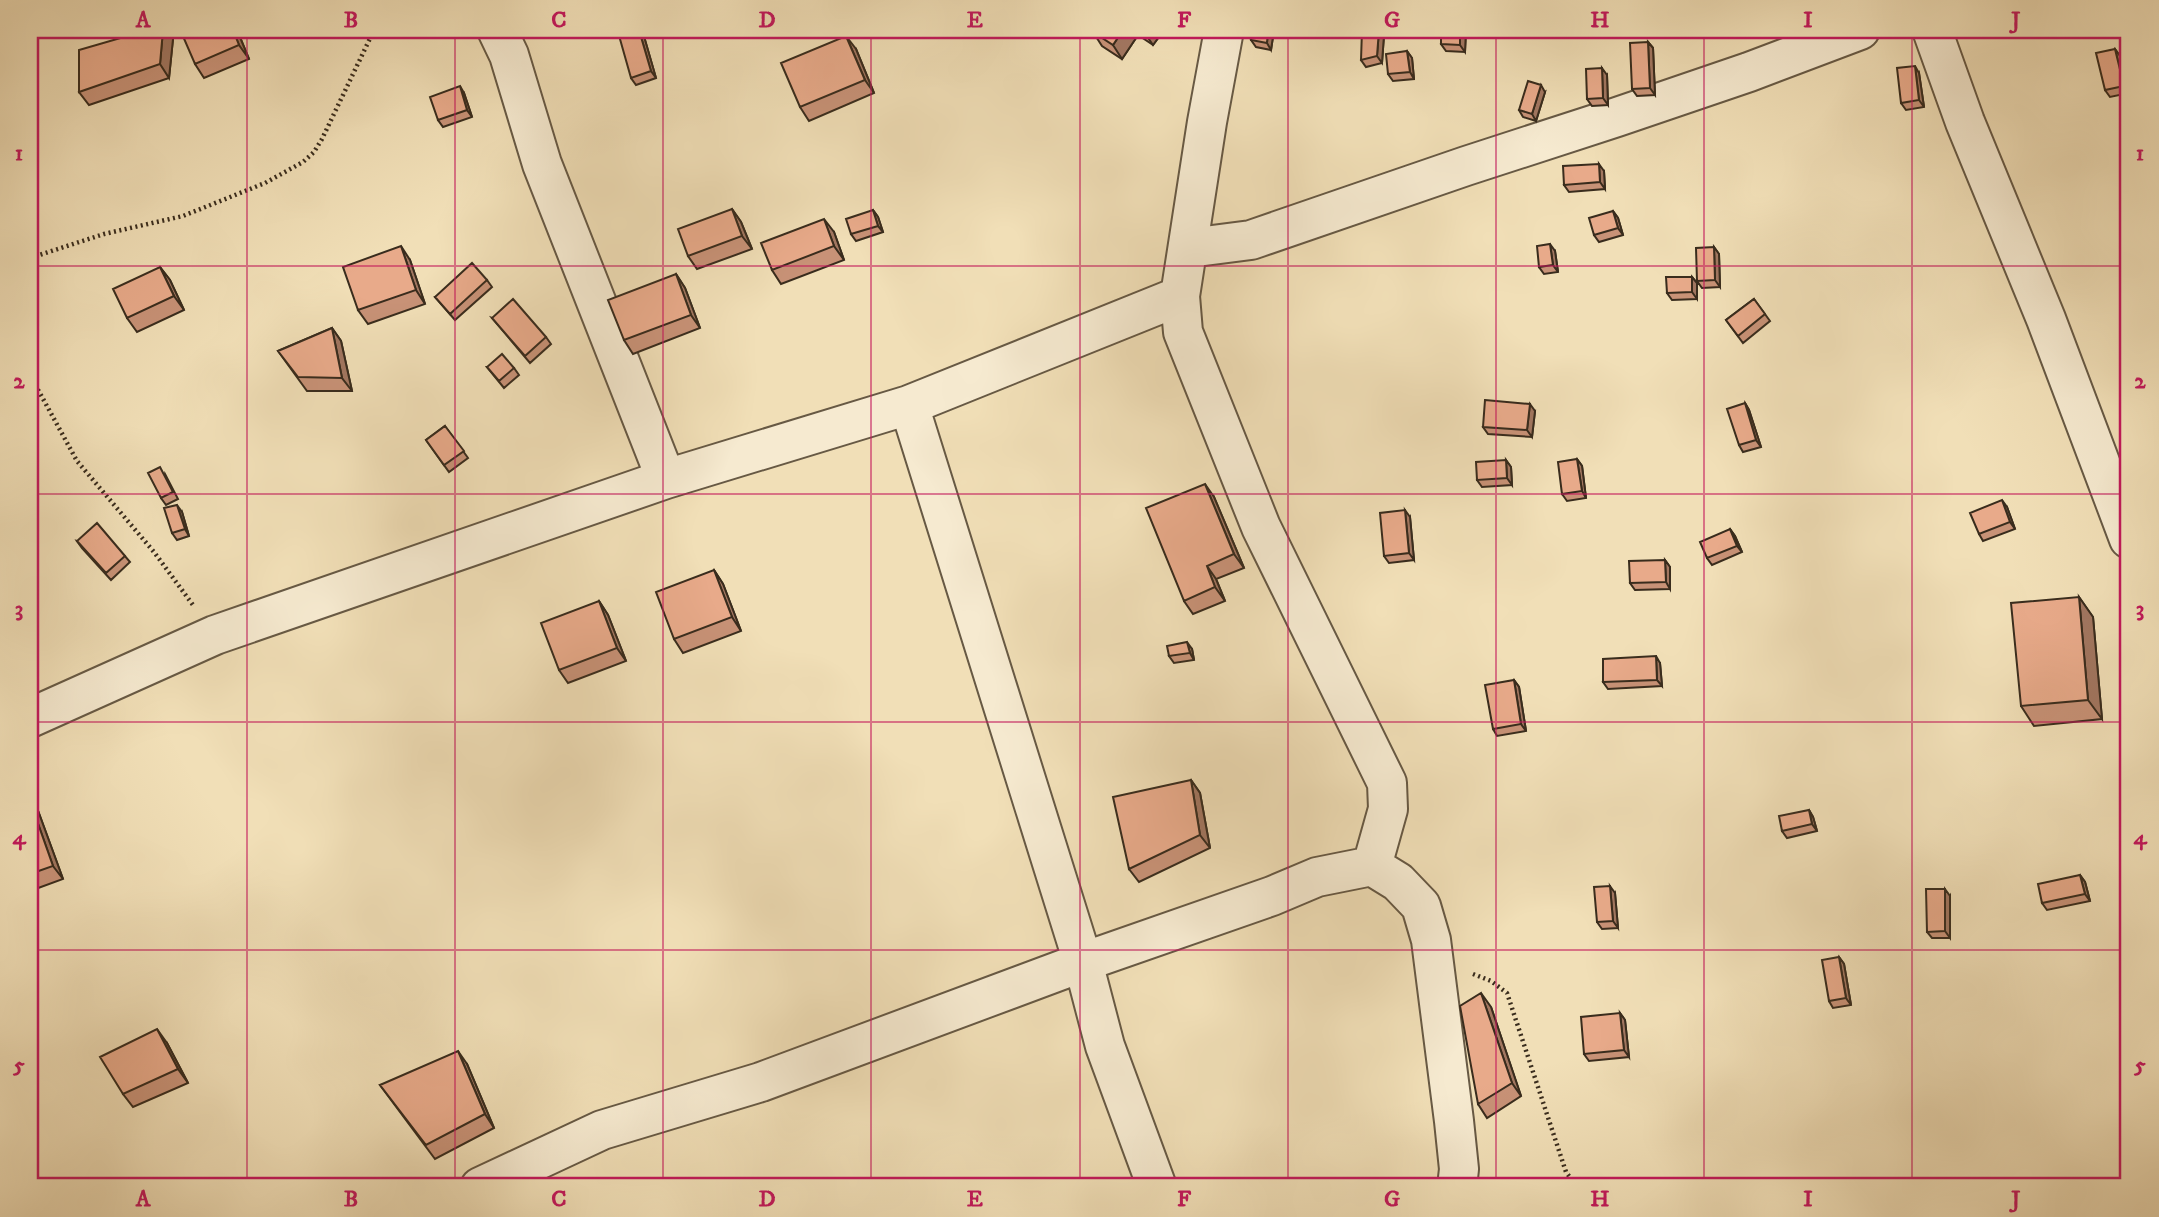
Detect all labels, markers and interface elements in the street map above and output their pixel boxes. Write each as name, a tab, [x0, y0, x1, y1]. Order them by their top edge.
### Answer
text: A	[135, 6, 152, 35]
text: B	[344, 6, 358, 35]
text: C	[551, 6, 567, 35]
text: D	[758, 6, 776, 35]
text: E	[967, 6, 983, 35]
text: F	[1177, 6, 1192, 35]
text: G	[1384, 6, 1400, 35]
text: H	[1590, 6, 1610, 35]
text: I	[1803, 6, 1813, 35]
text: J	[2008, 6, 2021, 35]
text: 1	[15, 139, 23, 168]
text: 1	[2136, 139, 2144, 168]
text: 2	[13, 367, 25, 396]
text: 2	[2134, 367, 2146, 396]
text: 3	[15, 595, 23, 624]
text: 3	[2136, 595, 2144, 624]
text: 4	[12, 823, 27, 852]
text: 4	[2133, 823, 2148, 852]
text: 5	[12, 1051, 25, 1080]
text: 5	[2133, 1051, 2146, 1080]
text: A	[135, 1185, 152, 1214]
text: B	[344, 1185, 358, 1214]
text: C	[551, 1185, 567, 1214]
text: D	[758, 1185, 776, 1214]
text: E	[967, 1185, 983, 1214]
text: F	[1177, 1185, 1192, 1214]
text: G	[1384, 1185, 1400, 1214]
text: H	[1590, 1185, 1610, 1214]
text: I	[1803, 1185, 1813, 1214]
text: J	[2008, 1185, 2021, 1214]

